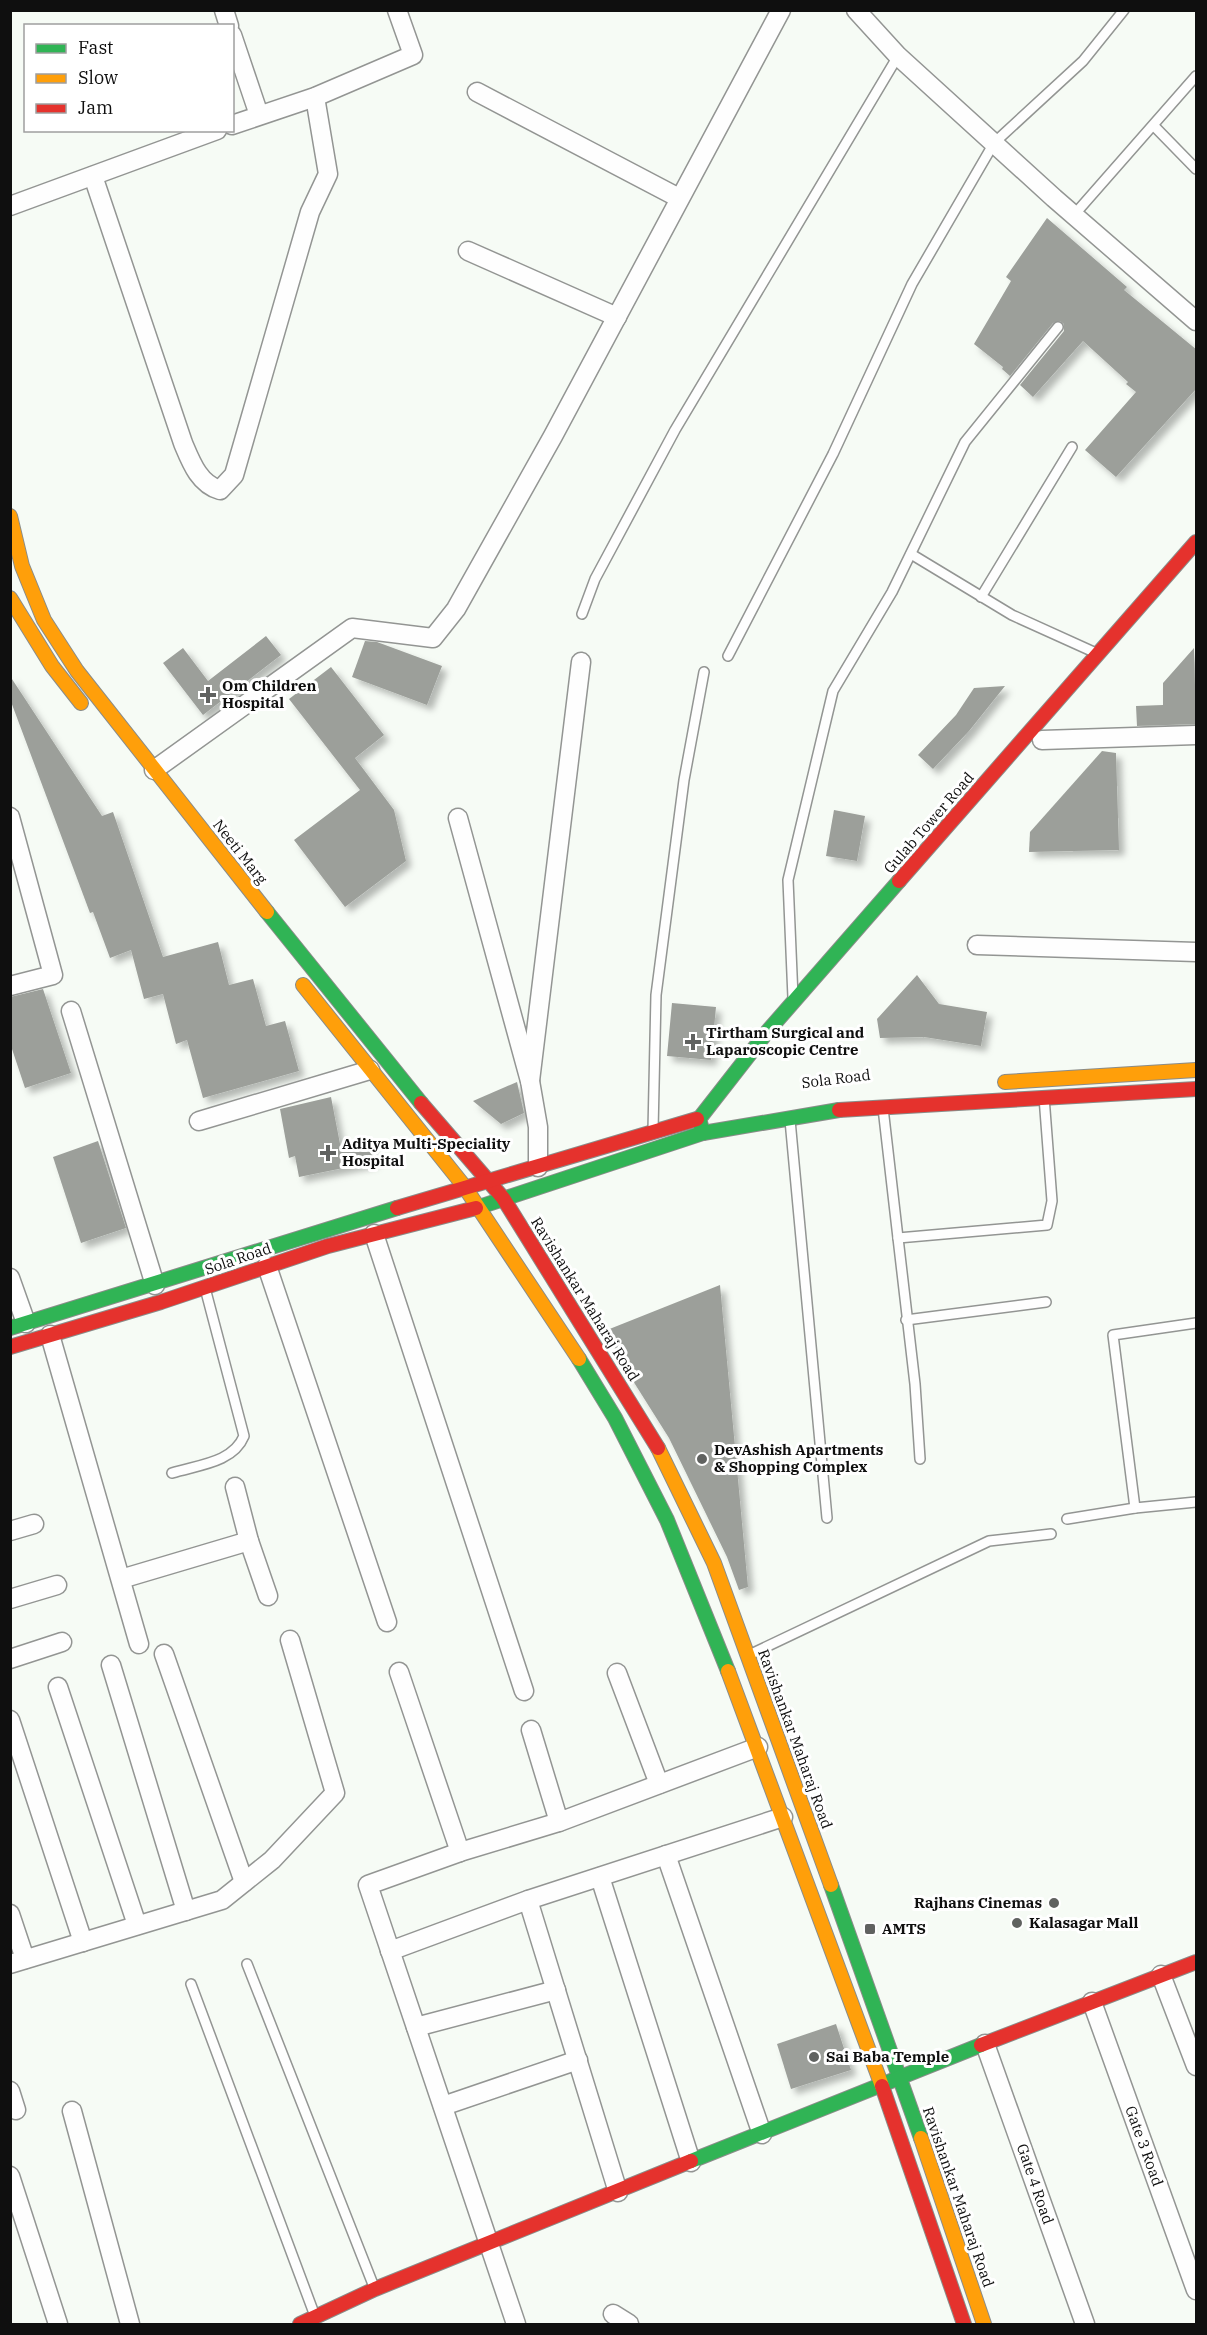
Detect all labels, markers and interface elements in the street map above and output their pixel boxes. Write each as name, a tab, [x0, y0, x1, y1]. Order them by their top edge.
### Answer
legend	[24, 24, 234, 132]
text: Fast	[78, 36, 113, 59]
text: Slow	[78, 66, 118, 89]
text: Jam	[78, 96, 113, 119]
place label: Om Children Hospital	[222, 676, 316, 712]
marker: Om Children Hospital	[199, 686, 217, 704]
street label: Gulab Tower Road	[879, 768, 978, 877]
street label: Neeti Marg	[209, 815, 272, 888]
place label: Tirtham Surgical and Laparoscopic Centre	[706, 1023, 865, 1059]
marker: Tirtham Surgical and Laparoscopic Centre	[684, 1033, 702, 1051]
street label: Sola Road	[800, 1065, 871, 1092]
place label: Aditya Multi-Speciality Hospital	[342, 1134, 511, 1170]
marker: Aditya Multi-Speciality Hospital	[319, 1144, 337, 1162]
street label: Ravishankar Maharaj Road	[527, 1213, 644, 1384]
street label: Sola Road	[202, 1238, 274, 1279]
place label: DevAshish Apartments & Shopping Complex	[714, 1440, 883, 1476]
marker: DevAshish Apartments & Shopping Complex	[695, 1452, 709, 1466]
street label: Ravishankar Maharaj Road	[754, 1646, 837, 1831]
place label: Rajhans Cinemas	[914, 1893, 1042, 1912]
marker: Rajhans Cinemas	[1047, 1896, 1061, 1910]
place label: Kalasagar Mall	[1029, 1913, 1138, 1932]
marker: Kalasagar Mall	[1010, 1916, 1024, 1930]
place label: AMTS	[882, 1919, 926, 1938]
marker: AMTS	[863, 1922, 877, 1936]
place label: Sai Baba Temple	[826, 2047, 949, 2066]
marker: Sai Baba Temple	[807, 2050, 821, 2064]
street label: Gate 3 Road	[1121, 2103, 1168, 2189]
street label: Ravishankar Maharaj Road	[919, 2104, 998, 2290]
street label: Gate 4 Road	[1013, 2141, 1058, 2227]

